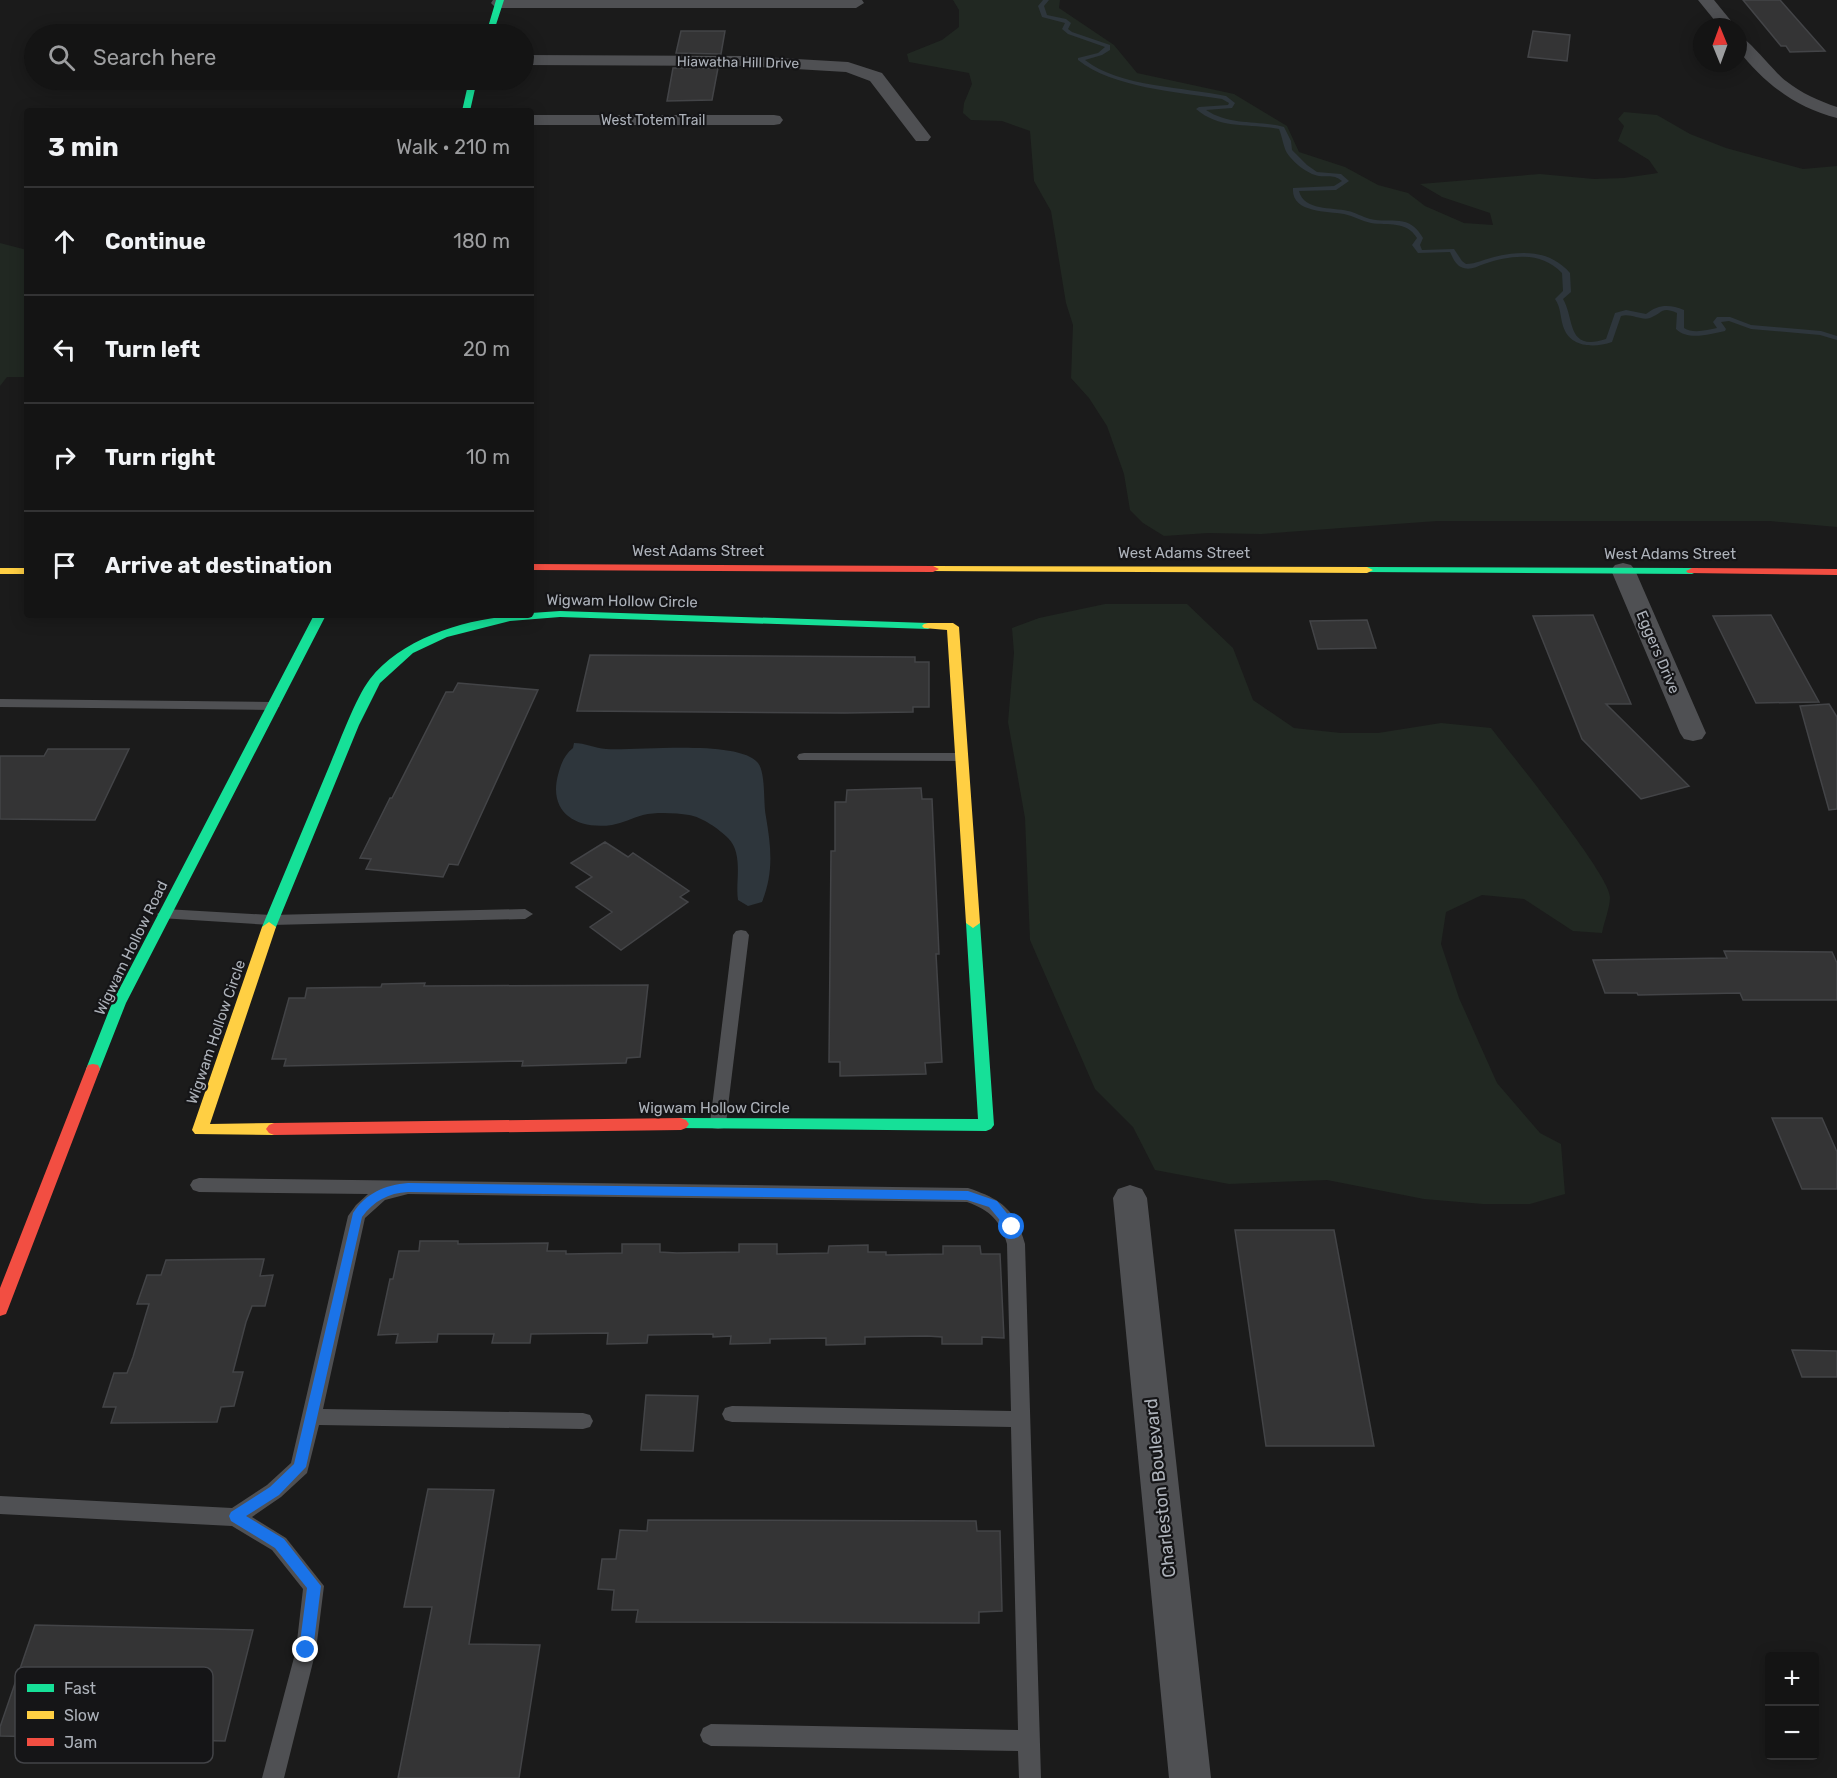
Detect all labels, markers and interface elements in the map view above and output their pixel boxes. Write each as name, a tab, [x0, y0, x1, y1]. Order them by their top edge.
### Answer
north arrow	[1693, 18, 1747, 72]
search box	[24, 24, 534, 90]
icon: search	[45, 41, 78, 74]
text: Search here	[93, 44, 216, 71]
street label: Hiawatha Hill Drive	[677, 53, 799, 72]
street label: West Totem Trail	[601, 112, 705, 129]
text: 3 min	[48, 132, 119, 163]
text: Walk · 210 m	[396, 135, 510, 159]
icon: ahead	[48, 225, 81, 258]
text: Continue	[105, 228, 206, 255]
text: 180 m	[453, 229, 510, 253]
icon: left	[48, 333, 81, 366]
text: Turn left	[105, 336, 200, 363]
text: 20 m	[463, 337, 510, 361]
icon: right	[48, 441, 81, 474]
text: Turn right	[105, 444, 215, 471]
text: 10 m	[466, 445, 510, 469]
street label: West Adams Street	[632, 542, 764, 560]
street label: West Adams Street	[1118, 544, 1250, 562]
street label: West Adams Street	[1604, 545, 1736, 563]
icon: arrive	[48, 549, 81, 582]
text: Arrive at destination	[105, 552, 332, 579]
street label: Wigwam Hollow Circle	[546, 591, 698, 611]
street label: Eggers Drive	[1632, 608, 1684, 696]
street label: Wigwam Hollow Road	[91, 878, 171, 1018]
street label: Wigwam Hollow Circle	[183, 957, 249, 1107]
street label: Wigwam Hollow Circle	[638, 1099, 790, 1117]
route start	[998, 1213, 1024, 1239]
street label: Charleston Boulevard	[1140, 1397, 1180, 1579]
route end	[292, 1636, 318, 1662]
map controls	[1765, 1652, 1819, 1760]
button: +	[1765, 1652, 1819, 1706]
legend	[15, 1667, 213, 1763]
text: Fast	[64, 1679, 96, 1698]
text: Slow	[64, 1706, 100, 1725]
button: −	[1765, 1706, 1819, 1760]
text: Jam	[64, 1733, 97, 1752]

